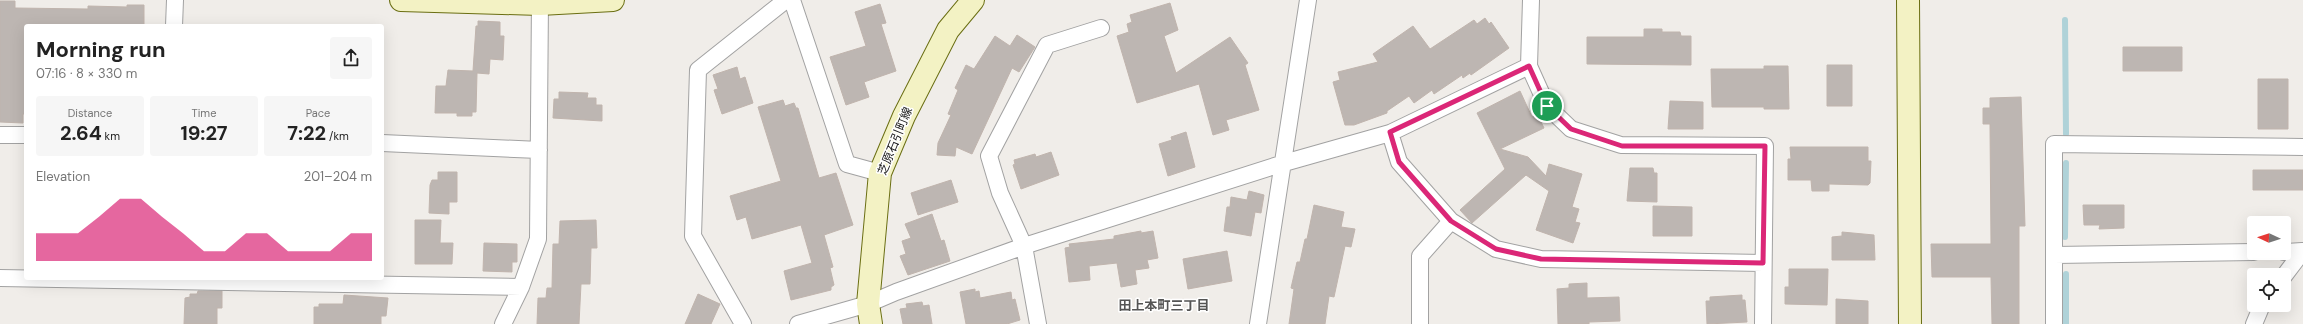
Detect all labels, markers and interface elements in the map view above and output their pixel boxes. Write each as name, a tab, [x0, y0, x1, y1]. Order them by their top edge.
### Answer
text: Morning run	[36, 35, 166, 64]
button: share	[330, 37, 372, 79]
text: 07:16 · 8 × 330 m	[36, 65, 137, 82]
pin	[1530, 89, 1564, 123]
icon: arrive	[1536, 95, 1558, 117]
street label: 芝原石引町線	[874, 105, 916, 177]
text: Distance	[68, 106, 112, 120]
text: Time	[192, 106, 216, 120]
text: Pace	[306, 106, 330, 120]
text: 2.64	[60, 120, 102, 146]
text: 19:27	[180, 120, 228, 146]
text: 7:22	[287, 120, 326, 146]
text: km	[102, 129, 120, 143]
text: /km	[326, 129, 349, 143]
text: Elevation	[36, 168, 90, 185]
text: 201–204 m	[304, 168, 372, 185]
north arrow	[2247, 216, 2291, 260]
map controls	[2247, 216, 2291, 312]
button: locate	[2247, 268, 2291, 312]
district label: 田上本町三丁目	[1118, 297, 1210, 314]

